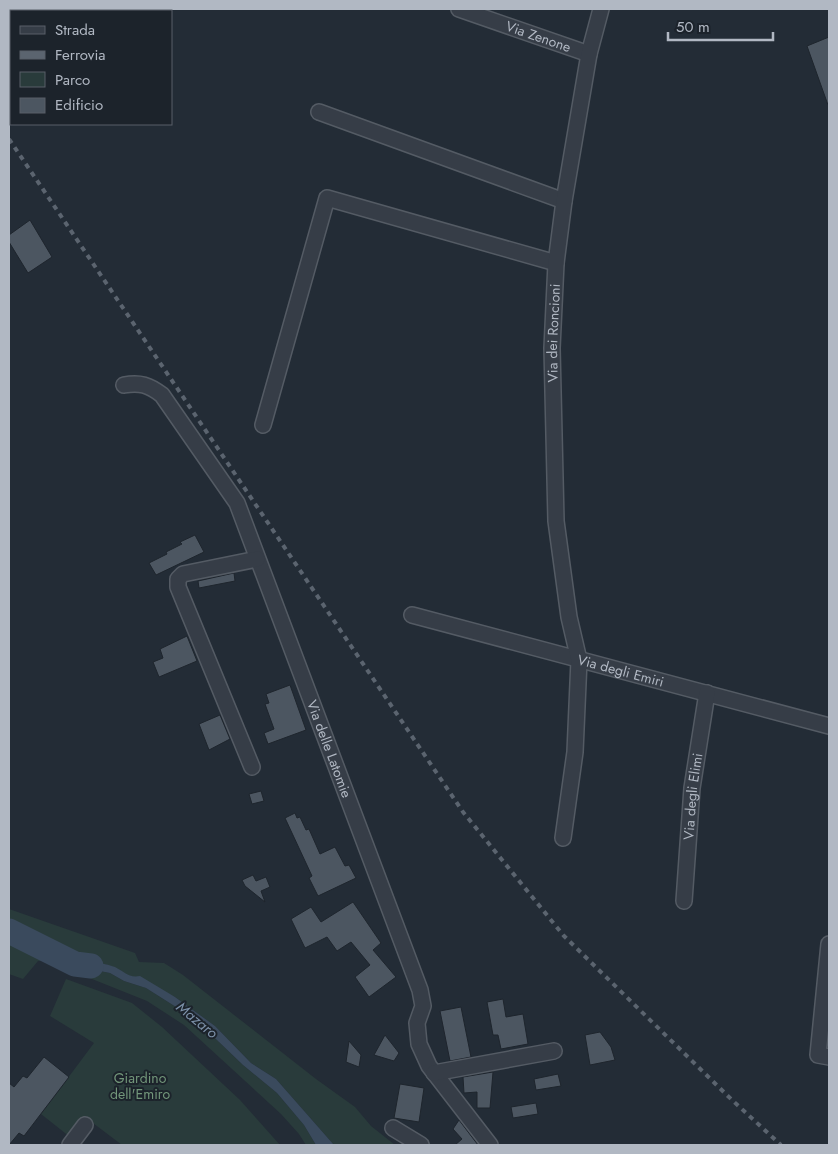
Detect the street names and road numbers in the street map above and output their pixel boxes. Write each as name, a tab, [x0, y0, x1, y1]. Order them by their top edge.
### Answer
street label: Via Zenone	[503, 16, 574, 57]
street label: Via dei Roncioni	[542, 283, 565, 383]
street label: Via degli Emiri	[575, 649, 666, 692]
street label: Via delle Latomie	[302, 697, 357, 801]
street label: Via degli Elimi	[678, 752, 707, 840]

